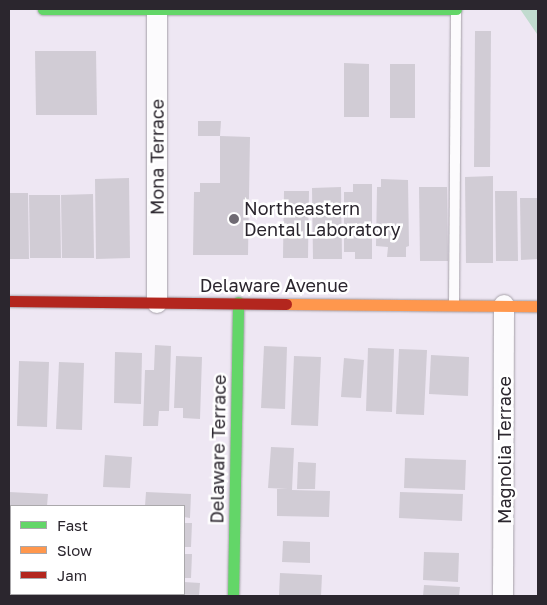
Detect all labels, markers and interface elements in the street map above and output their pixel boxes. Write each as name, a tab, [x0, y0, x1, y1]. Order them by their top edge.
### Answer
street label: Mona Terrace	[146, 99, 168, 215]
place label: Northeastern Dental Laboratory	[244, 198, 401, 240]
marker: Northeastern Dental Laboratory	[228, 213, 240, 225]
street label: Delaware Avenue	[200, 274, 348, 296]
street label: Delaware Terrace	[206, 374, 230, 524]
street label: Magnolia Terrace	[493, 376, 515, 524]
legend	[10, 505, 185, 595]
text: Fast	[57, 516, 88, 534]
text: Slow	[57, 541, 92, 559]
text: Jam	[57, 566, 87, 584]

